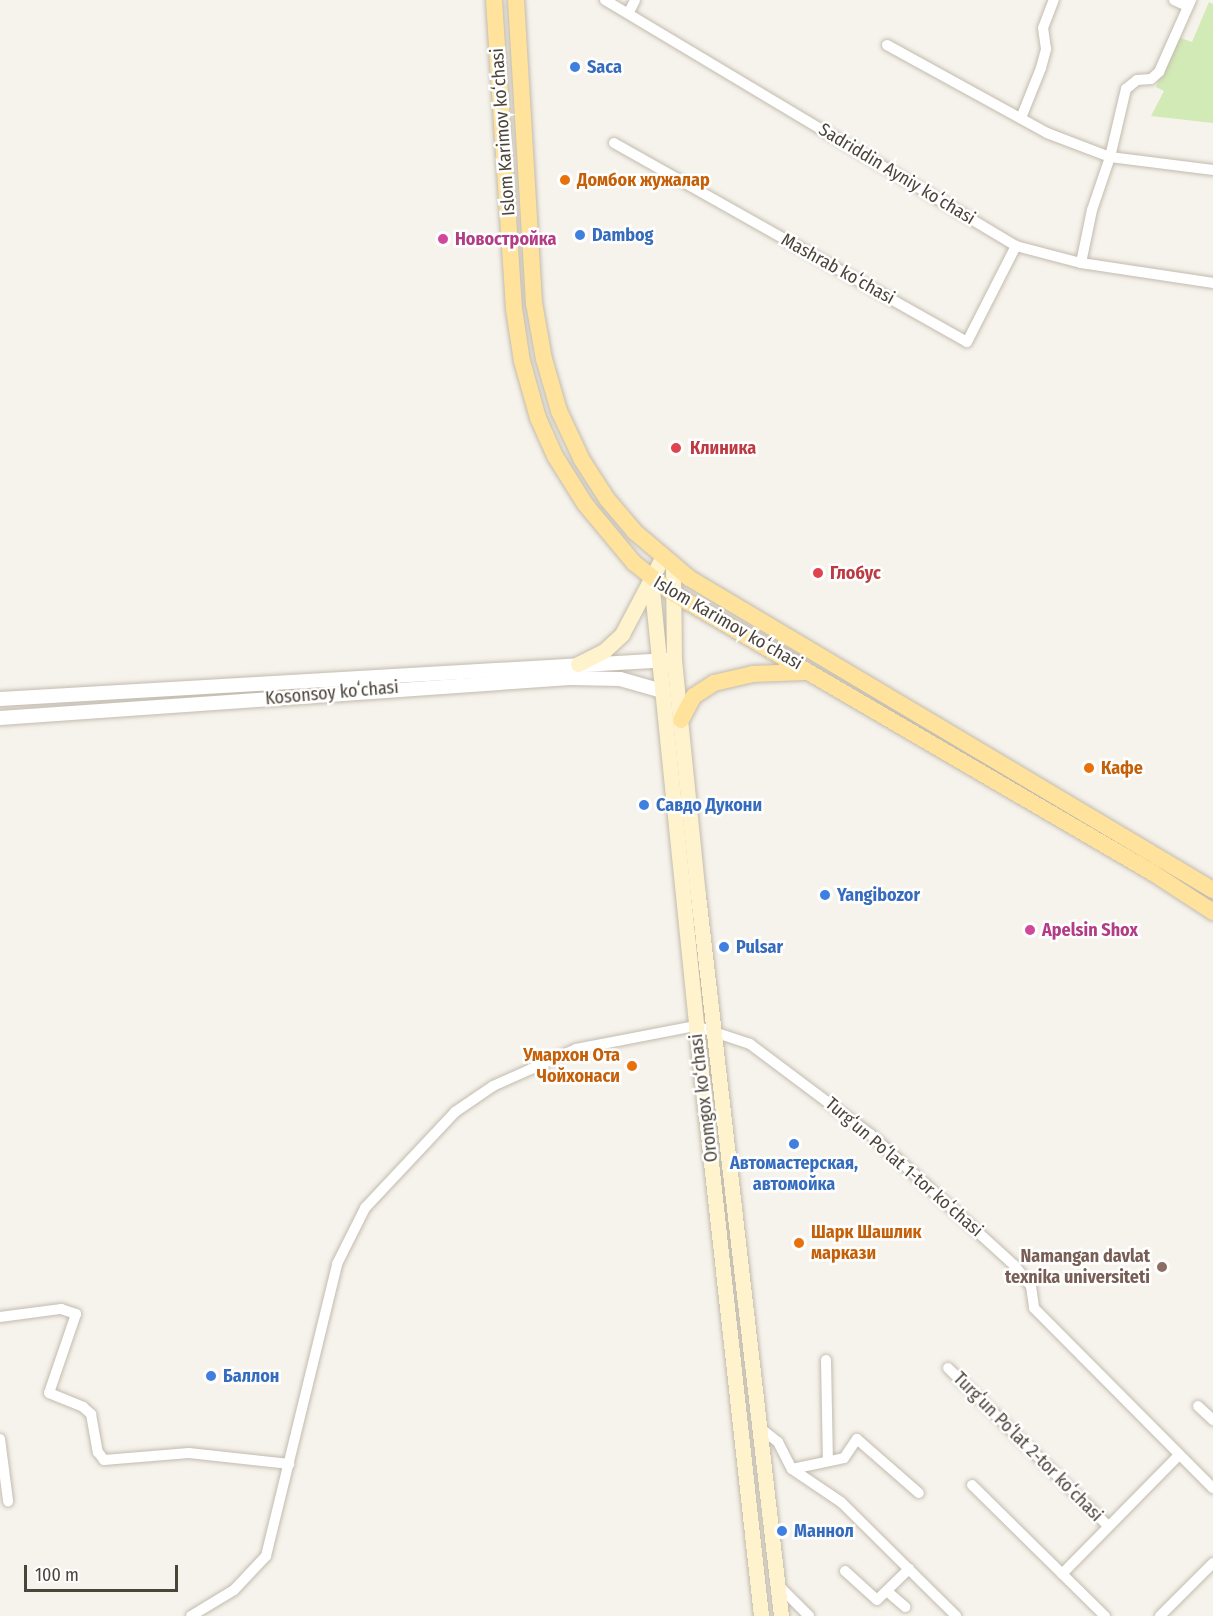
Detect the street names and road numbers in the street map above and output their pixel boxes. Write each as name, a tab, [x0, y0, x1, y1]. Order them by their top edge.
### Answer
street label: Islom Karimov koʻchasi	[486, 47, 520, 217]
street label: Sadriddin Ayniy koʻchasi	[815, 119, 979, 229]
street label: Mashrab koʻchasi	[778, 229, 898, 309]
street label: Islom Karimov koʻchasi	[650, 572, 806, 674]
street label: Kosonsoy koʻchasi	[264, 676, 400, 710]
street label: Oromgox ko‘chasi	[685, 1033, 723, 1163]
street label: Turgʻun Poʻlat 1-tor koʻchasi	[821, 1093, 987, 1241]
street label: Turgʻun Poʻlat 2-tor koʻchasi	[949, 1368, 1107, 1526]

